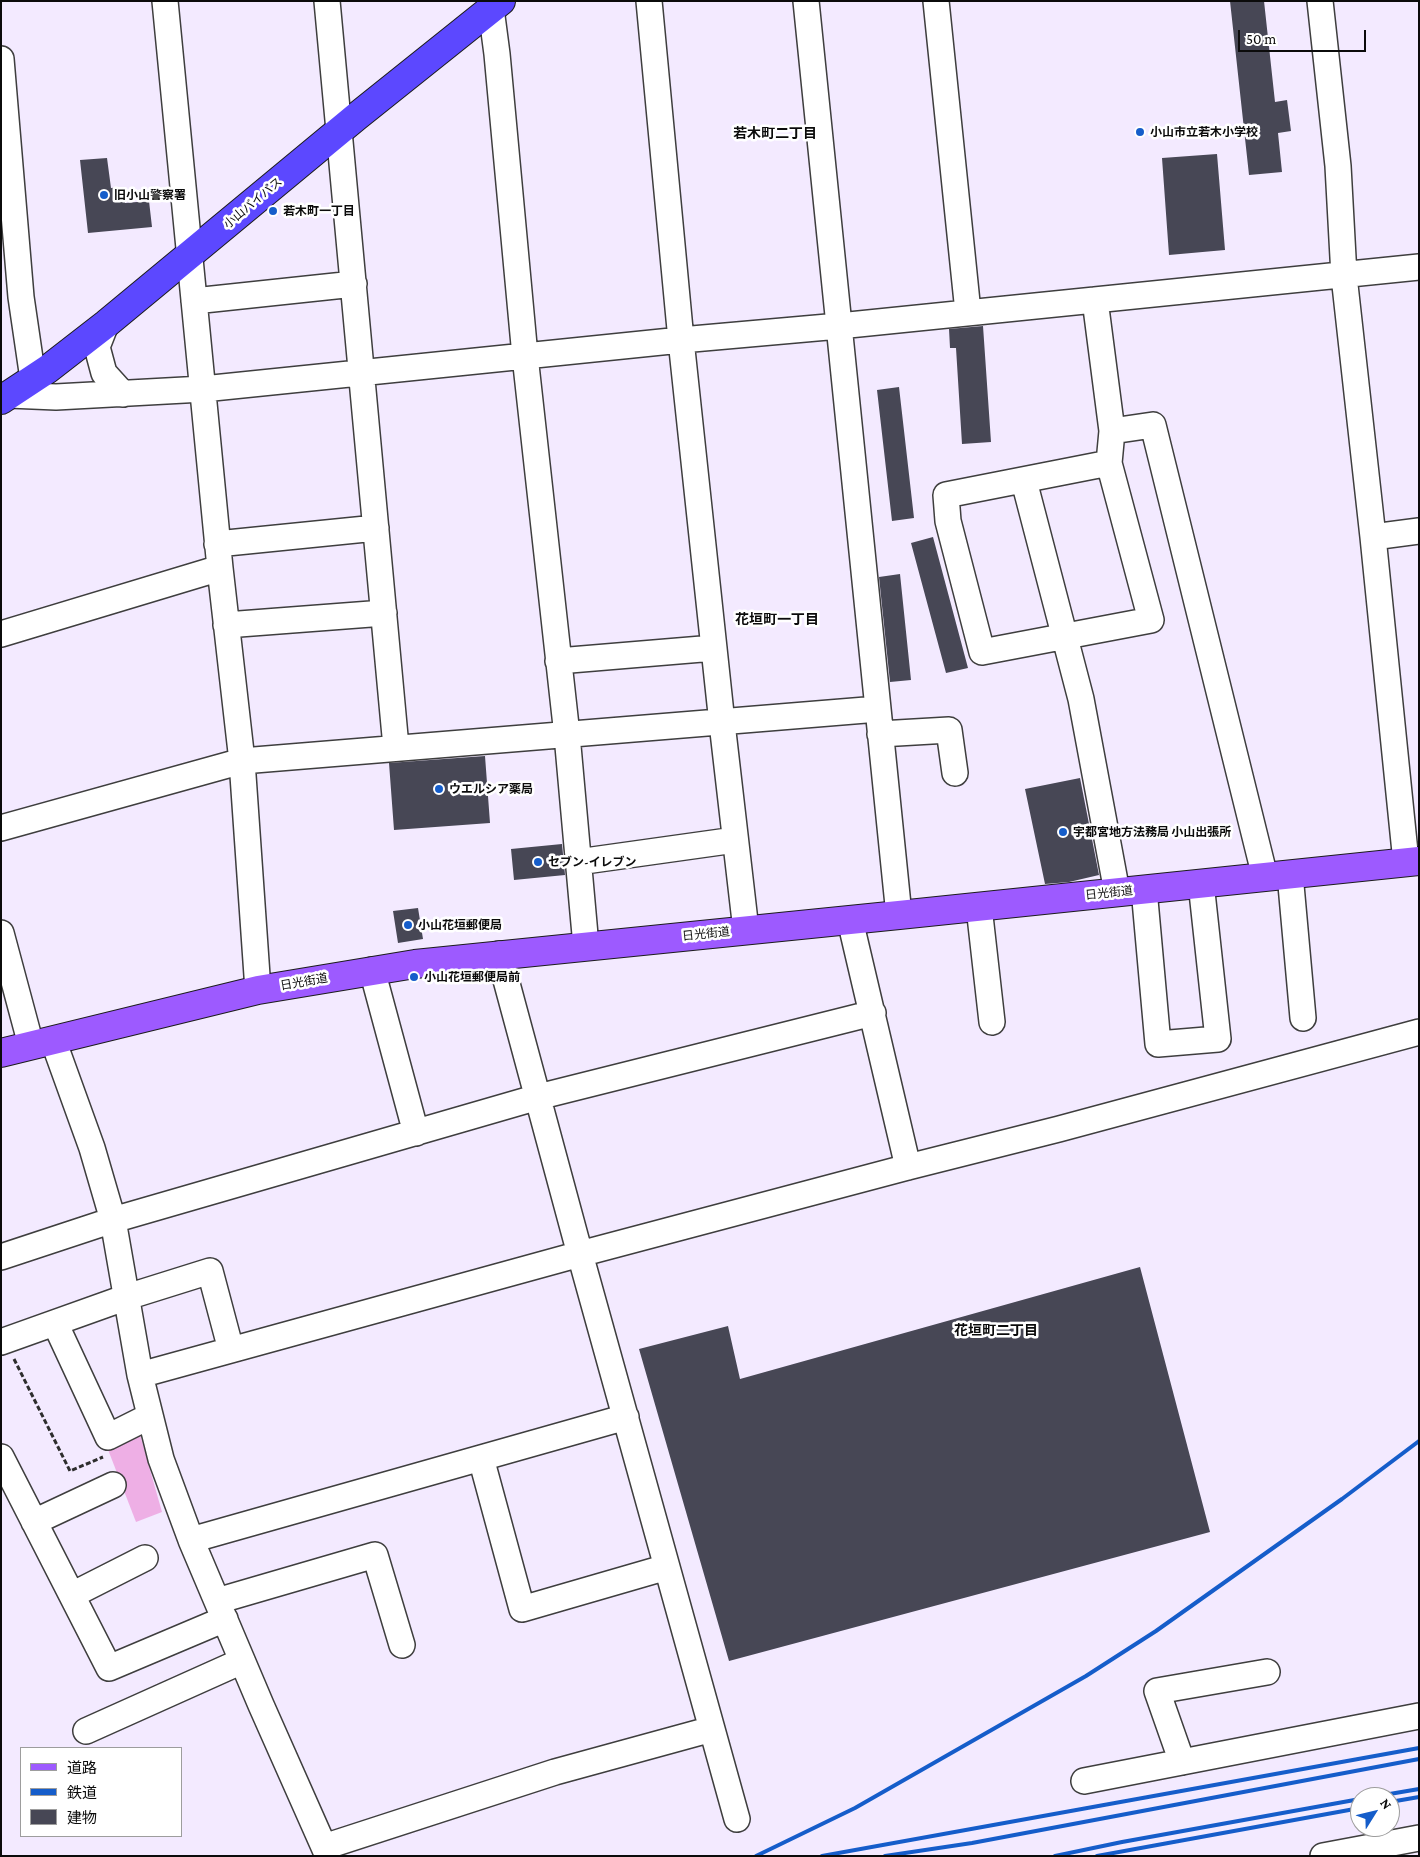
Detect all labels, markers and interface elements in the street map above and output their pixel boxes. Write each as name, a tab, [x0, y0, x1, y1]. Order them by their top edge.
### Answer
scale bar	[1240, 20, 1368, 52]
text: 50 m	[1246, 31, 1276, 47]
place label: 小山市立若木小学校	[1150, 125, 1258, 139]
district label: 若木町二丁目	[733, 126, 817, 142]
marker: 小山市立若木小学校	[1134, 126, 1146, 138]
street label: 小山バイパス	[221, 174, 285, 232]
place label: 旧小山警察署	[114, 188, 186, 202]
marker: 旧小山警察署	[98, 189, 110, 201]
place label: 若木町一丁目	[283, 204, 355, 218]
marker: 若木町一丁目	[267, 205, 279, 217]
district label: 花垣町一丁目	[735, 612, 819, 628]
place label: ウエルシア薬局	[449, 782, 533, 796]
marker: ウエルシア薬局	[433, 783, 445, 795]
place label: 宇都宮地方法務局 小山出張所	[1073, 825, 1231, 839]
marker: 宇都宮地方法務局 小山出張所	[1057, 826, 1069, 838]
place label: セブン-イレブン	[548, 855, 637, 869]
marker: セブン-イレブン	[532, 856, 544, 868]
street label: 日光街道	[1084, 883, 1134, 903]
place label: 小山花垣郵便局	[418, 918, 502, 932]
marker: 小山花垣郵便局	[402, 919, 414, 931]
street label: 日光街道	[681, 924, 731, 944]
place label: 小山花垣郵便局前	[424, 970, 520, 984]
street label: 日光街道	[279, 971, 329, 993]
marker: 小山花垣郵便局前	[408, 971, 420, 983]
district label: 花垣町二丁目	[954, 1323, 1038, 1339]
legend	[20, 1747, 182, 1837]
text: 道路	[67, 1760, 97, 1776]
text: 鉄道	[67, 1785, 97, 1801]
north arrow	[1350, 1787, 1400, 1837]
text: N	[1377, 1795, 1396, 1812]
text: 建物	[67, 1810, 97, 1826]

